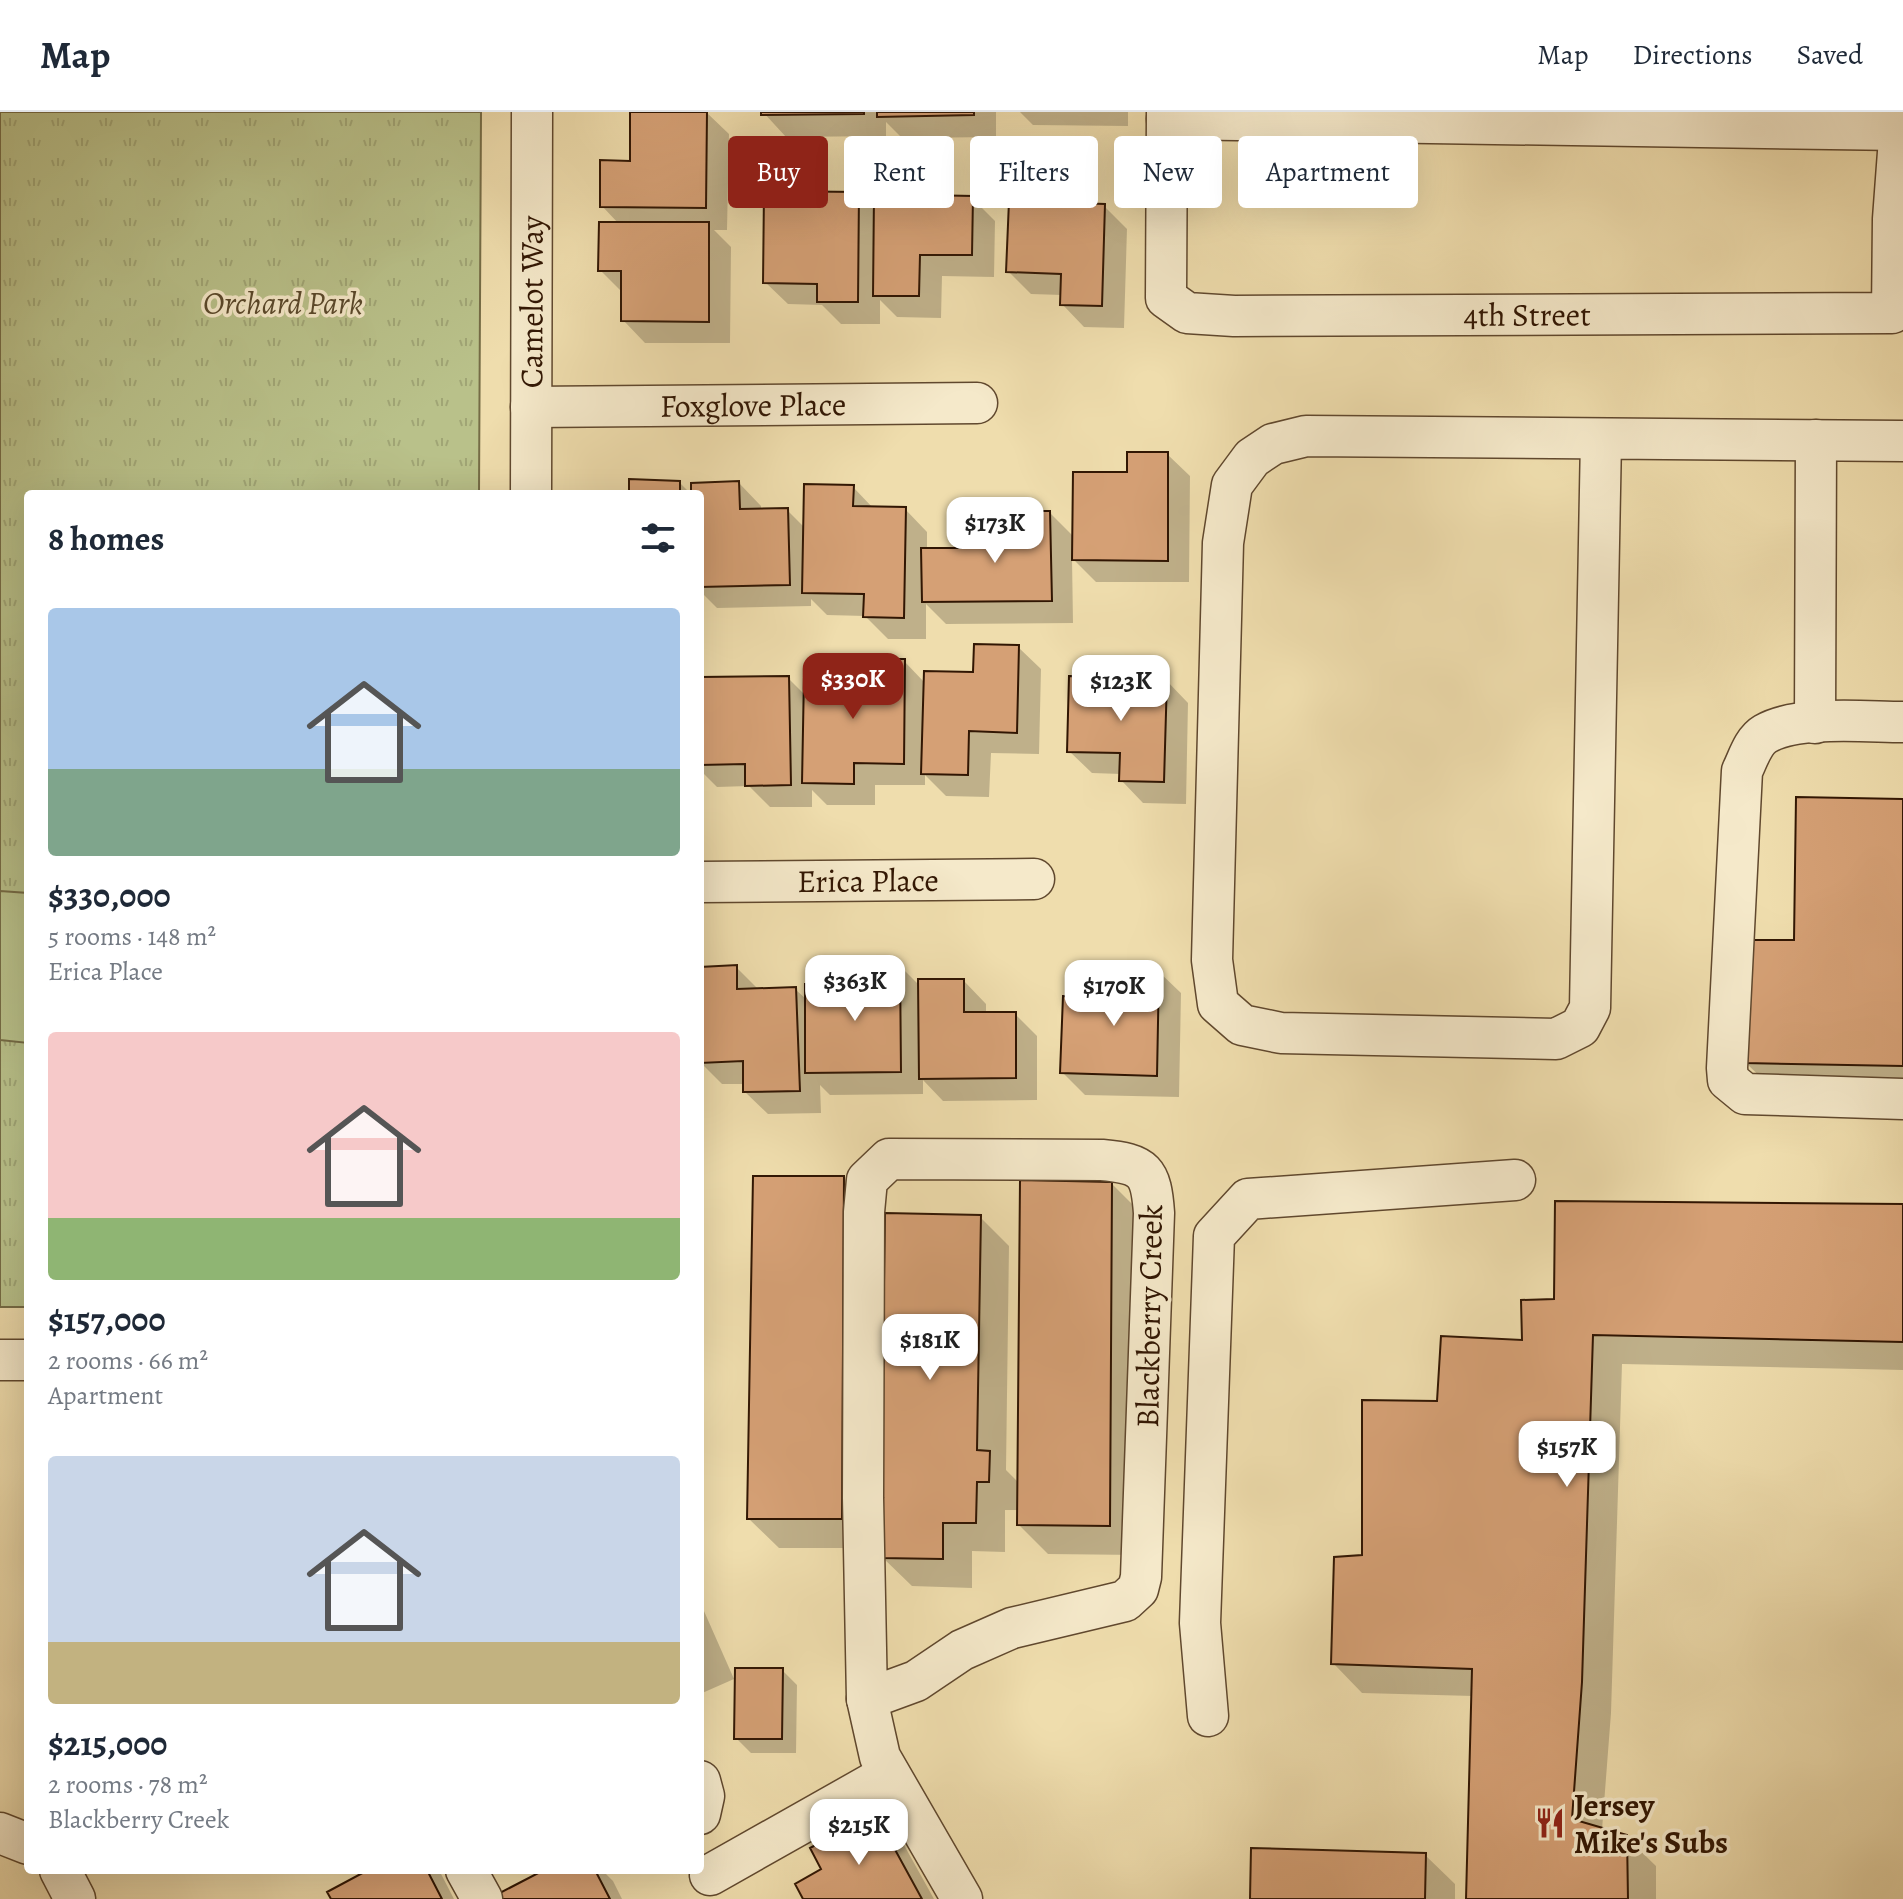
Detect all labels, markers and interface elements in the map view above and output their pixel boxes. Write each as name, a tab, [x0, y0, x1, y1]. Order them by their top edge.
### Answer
text: Map	[40, 29, 110, 81]
text: Map	[1537, 36, 1588, 74]
text: Directions	[1632, 36, 1753, 74]
text: Saved	[1797, 36, 1863, 74]
chip: Buy	[728, 136, 828, 208]
chip: Rent	[844, 136, 954, 208]
chip: Filters	[970, 136, 1098, 208]
chip: New	[1114, 136, 1222, 208]
chip: Apartment	[1238, 136, 1418, 208]
street label: Camelot Way	[509, 215, 554, 388]
park label: Orchard Park	[203, 281, 363, 325]
street label: 4th Street	[1463, 292, 1591, 337]
street label: Foxglove Place	[660, 382, 846, 428]
pin: $173K	[939, 497, 1051, 565]
text: $173K	[965, 505, 1025, 540]
text: 8 homes	[48, 515, 164, 562]
icon: filters	[636, 516, 680, 560]
pin: $330K	[797, 653, 909, 721]
pin: $123K	[1065, 655, 1177, 723]
icon: home	[292, 660, 436, 804]
text: $330K	[821, 661, 885, 696]
text: $123K	[1090, 663, 1152, 698]
street label: Erica Place	[797, 858, 939, 903]
text: $330,000	[48, 872, 171, 919]
text: 5 rooms · 148 m²	[48, 919, 216, 954]
text: Erica Place	[48, 954, 163, 989]
pin: $363K	[799, 955, 911, 1023]
pin: $170K	[1058, 960, 1170, 1028]
text: $363K	[823, 963, 887, 998]
text: $170K	[1083, 968, 1145, 1003]
icon: home	[292, 1084, 436, 1228]
street label: Blackberry Creek	[1125, 1204, 1173, 1428]
text: $157,000	[48, 1296, 166, 1343]
pin: $181K	[874, 1314, 986, 1382]
text: $181K	[900, 1322, 960, 1357]
text: 2 rooms · 66 m²	[48, 1343, 208, 1378]
text: Apartment	[48, 1378, 163, 1413]
pin: $157K	[1511, 1421, 1623, 1489]
text: $157K	[1537, 1429, 1597, 1464]
icon: home	[292, 1508, 436, 1652]
text: $215,000	[48, 1720, 167, 1767]
text: 2 rooms · 78 m²	[48, 1767, 207, 1802]
place label: Jersey Mike's Subs	[1574, 1783, 1728, 1864]
pin: $215K	[803, 1799, 915, 1867]
text: Blackberry Creek	[48, 1802, 230, 1837]
restaurant icon: Jersey Mike's Subs	[1533, 1806, 1567, 1840]
text: $215K	[828, 1807, 890, 1842]

